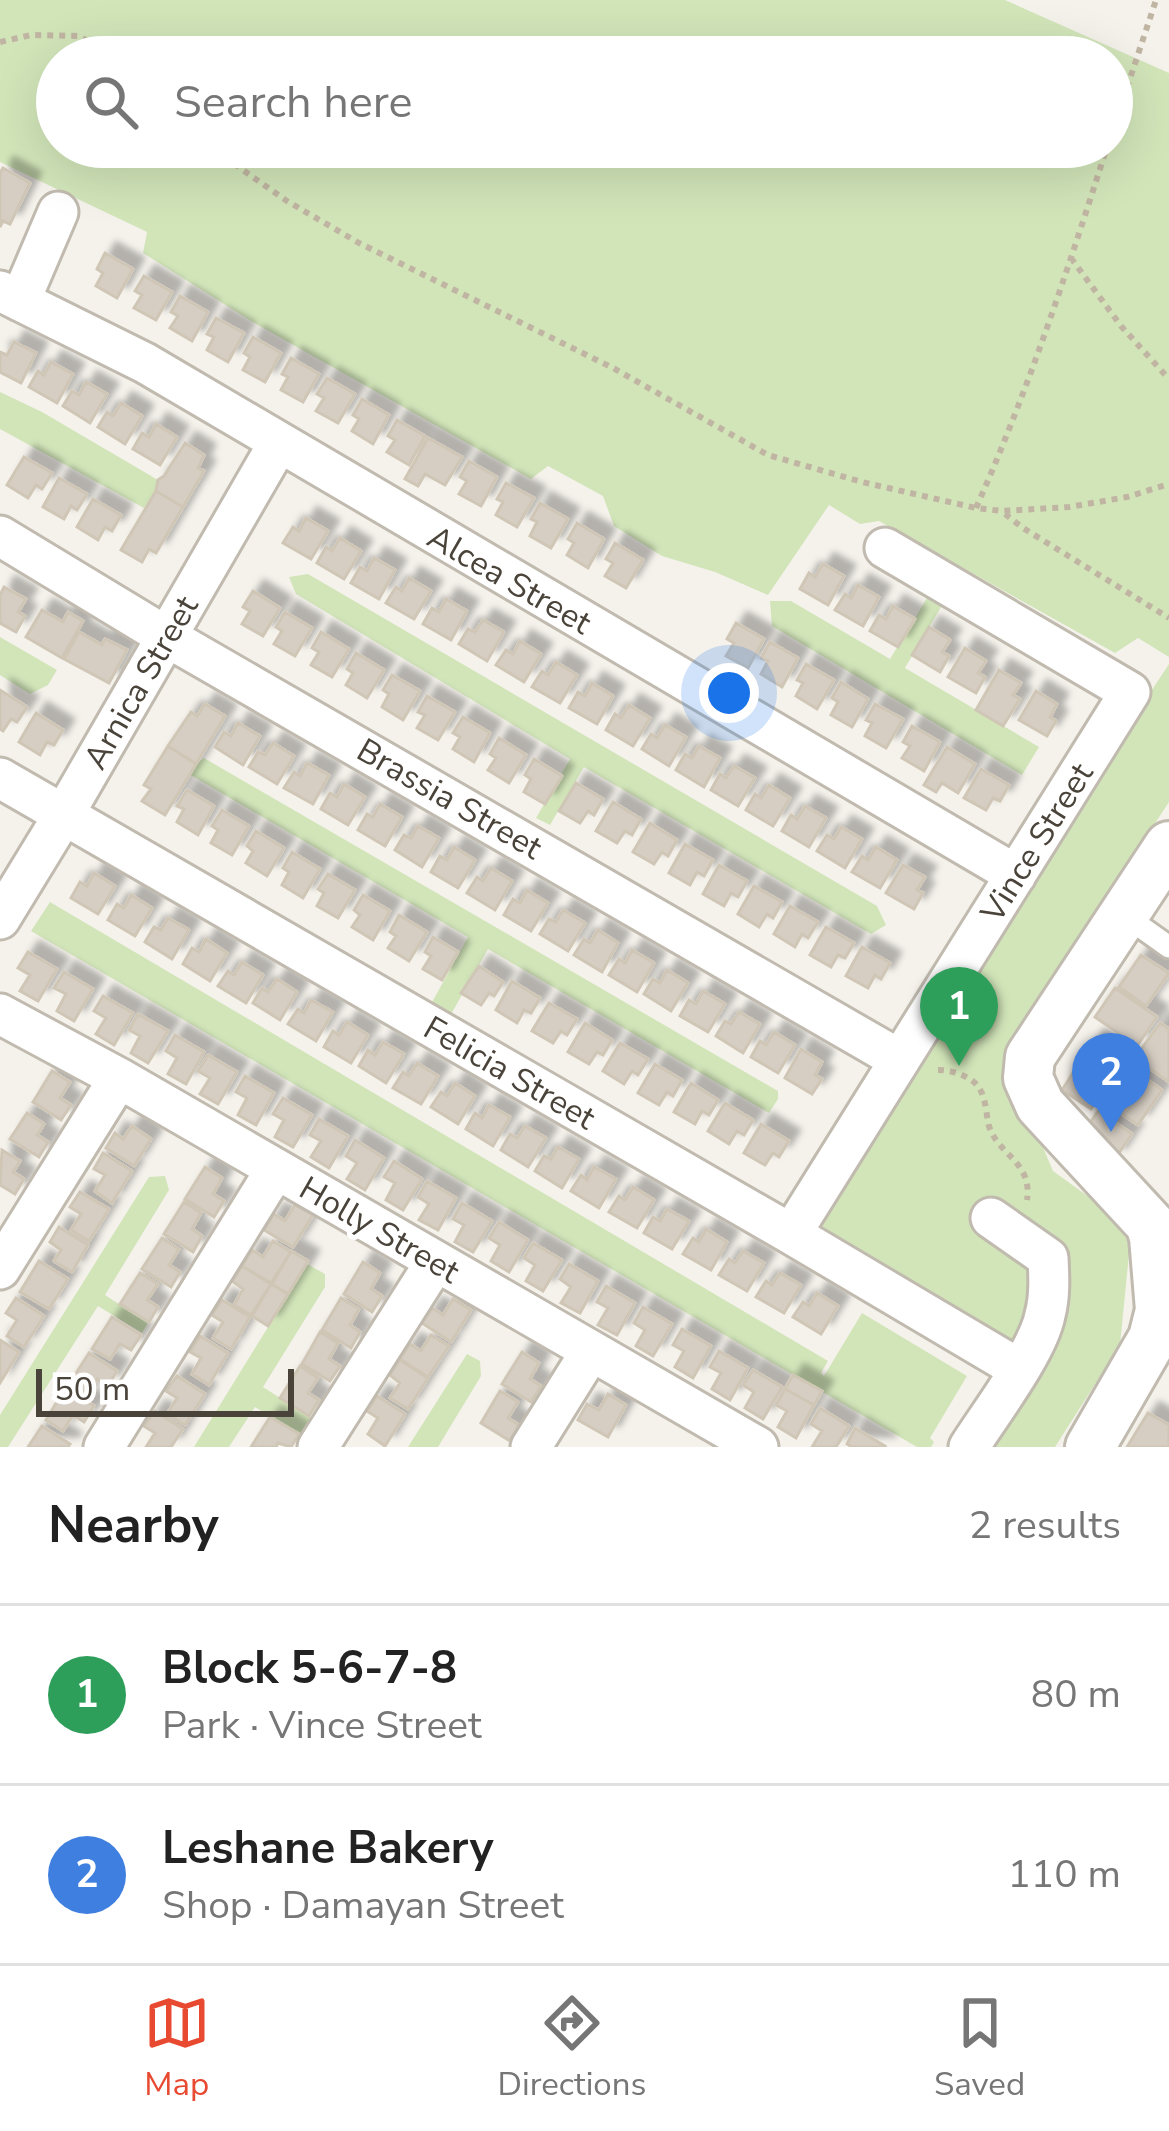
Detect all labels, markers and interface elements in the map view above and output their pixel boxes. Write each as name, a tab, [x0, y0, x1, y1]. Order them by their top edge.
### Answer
search box	[36, 36, 1133, 168]
icon: search	[78, 69, 144, 135]
text: Search here	[174, 72, 413, 133]
street label: Alcea Street	[419, 515, 600, 646]
street label: Arnica Street	[73, 587, 209, 778]
your location	[699, 663, 759, 723]
street label: Brassia Street	[348, 728, 550, 871]
street label: Vince Street	[970, 754, 1104, 932]
pin: 1	[920, 967, 998, 1066]
street label: Felicia Street	[415, 1006, 604, 1141]
pin: 2	[1072, 1033, 1150, 1132]
street label: Holly Street	[291, 1166, 468, 1295]
scale bar	[36, 1363, 294, 1416]
text: 50 m	[54, 1367, 130, 1412]
text: Nearby	[48, 1490, 219, 1560]
text: 2 results	[969, 1499, 1121, 1552]
text: Block 5-6-7-8	[162, 1638, 457, 1699]
text: 1	[75, 1668, 99, 1721]
text: 80 m	[1031, 1668, 1121, 1721]
text: Park · Vince Street	[162, 1699, 482, 1752]
text: Leshane Bakery	[162, 1818, 494, 1879]
text: 2	[75, 1848, 99, 1901]
text: 110 m	[1007, 1848, 1121, 1901]
text: Shop · Damayan Street	[162, 1879, 564, 1932]
tab: Map	[144, 1990, 210, 2107]
tab: Directions	[498, 1990, 646, 2107]
tab: Saved	[934, 1990, 1025, 2107]

